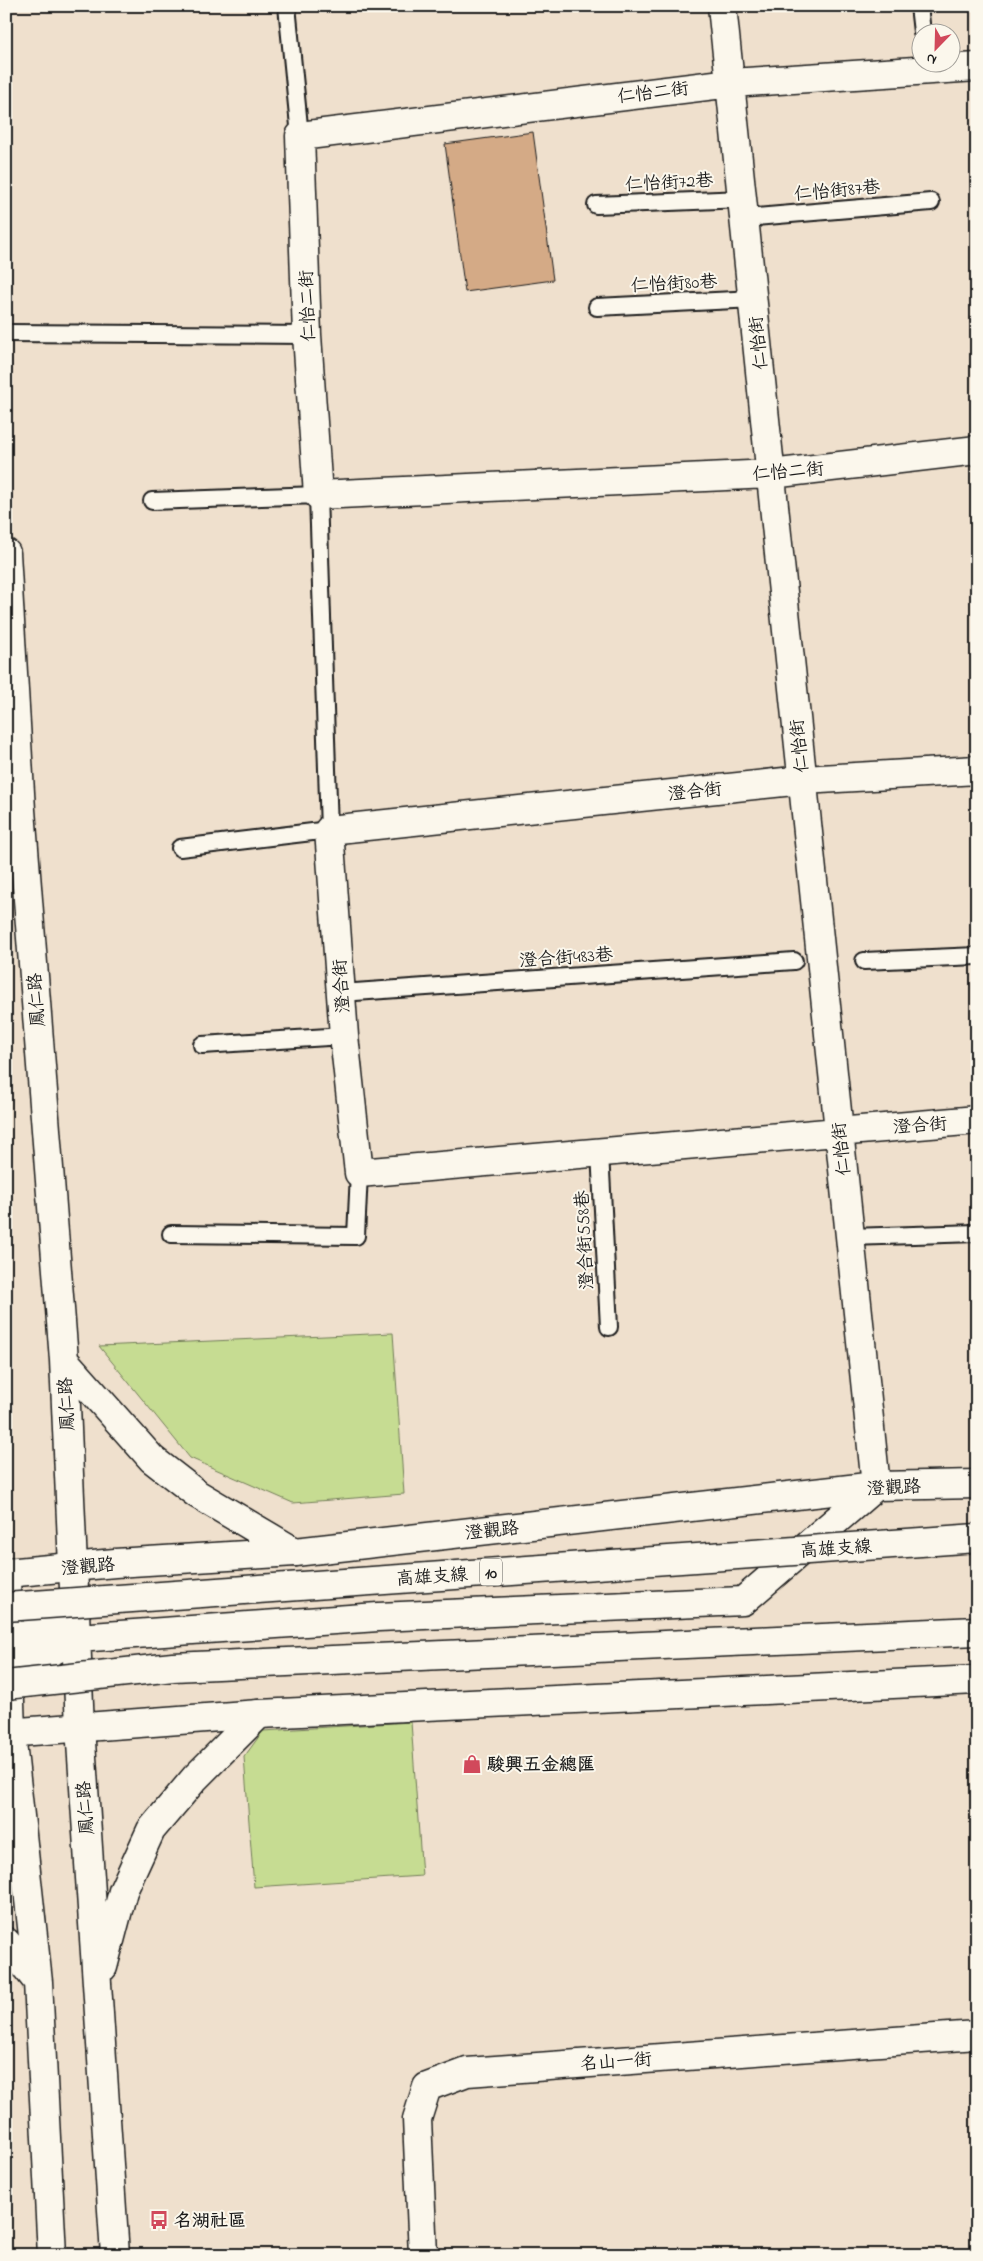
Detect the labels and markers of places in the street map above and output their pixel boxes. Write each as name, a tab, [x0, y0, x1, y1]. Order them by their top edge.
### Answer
shop icon: 駿興五金總匯	[461, 1753, 483, 1775]
place label: 駿興五金總匯	[487, 1753, 595, 1779]
bus stop icon: 名湖社區	[148, 2209, 170, 2231]
place label: 名湖社區	[174, 2209, 246, 2235]

